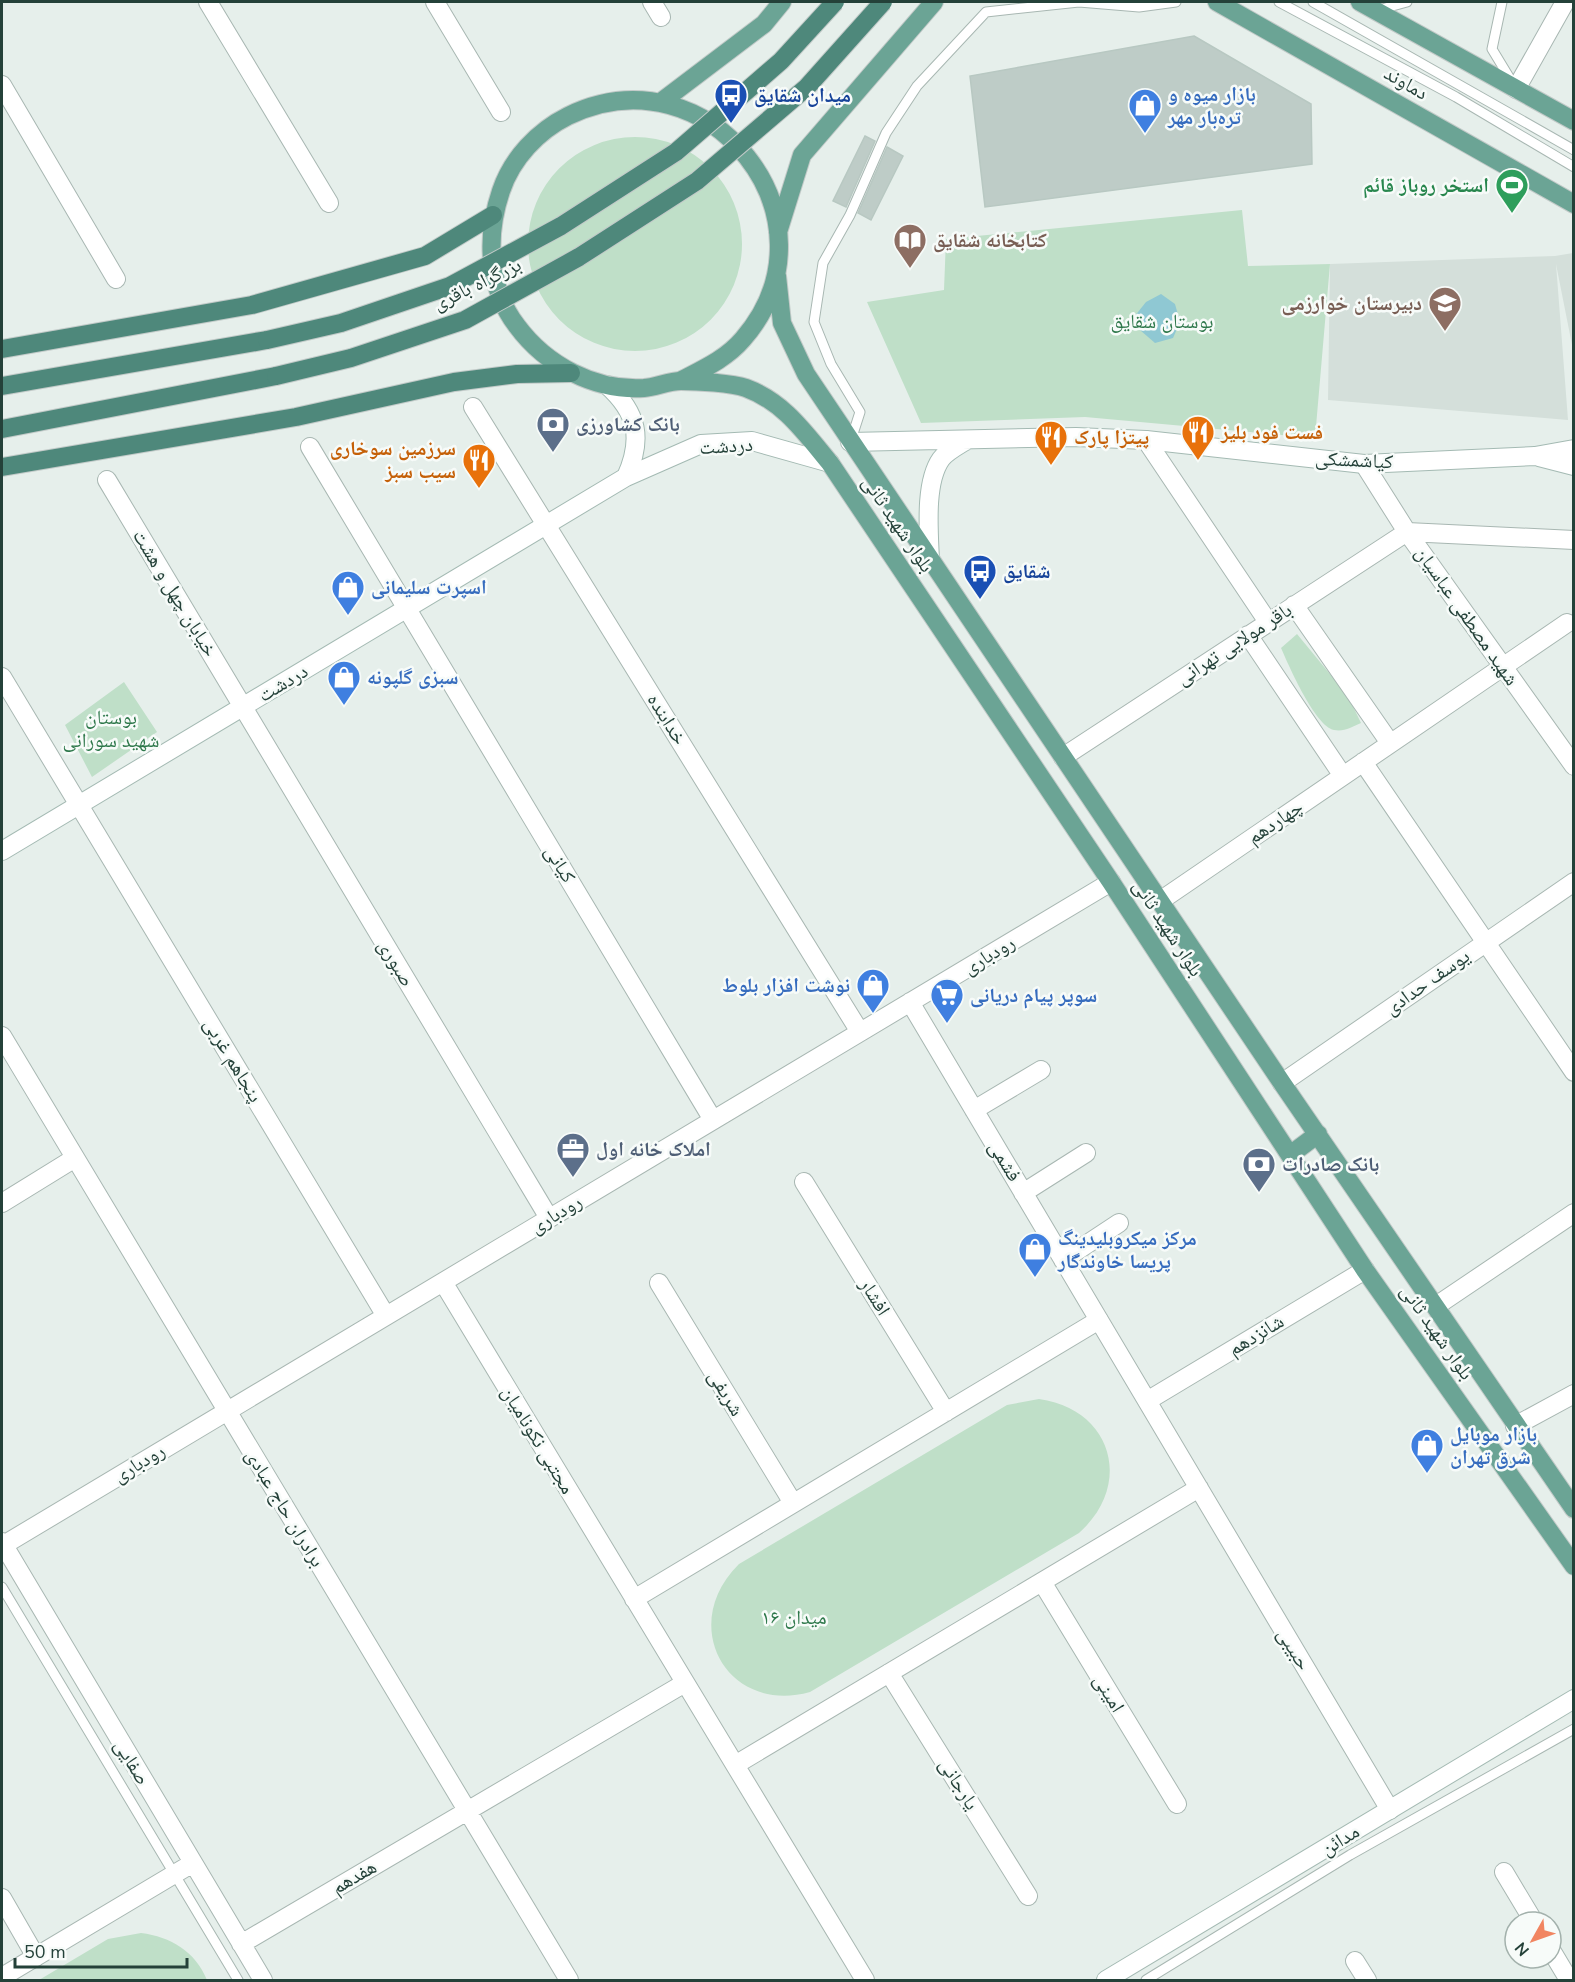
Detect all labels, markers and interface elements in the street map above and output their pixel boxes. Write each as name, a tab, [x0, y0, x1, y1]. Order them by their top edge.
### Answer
street label: دماوند	[1379, 60, 1433, 106]
bus stop icon: میدان شقایق	[713, 77, 749, 124]
place label: بازار میوه و تره‌بار مهر	[1167, 81, 1256, 131]
place label: میدان شقایق	[754, 82, 851, 109]
shop icon: بازار میوه و تره‌بار مهر	[1127, 87, 1163, 134]
sports icon: استخر روباز قائم	[1494, 167, 1530, 214]
place label: استخر روباز قائم	[1363, 172, 1489, 199]
library icon: کتابخانه شقایق	[892, 222, 928, 269]
place label: کتابخانه شقایق	[933, 227, 1047, 254]
street label: بزرگراه باقری	[428, 251, 526, 317]
school or university icon: دبیرستان خوارزمی	[1427, 285, 1463, 332]
place label: دبیرستان خوارزمی	[1282, 290, 1422, 317]
park label: بوستان شقایق	[1111, 308, 1213, 335]
bank icon: بانک کشاورزی	[535, 406, 571, 453]
place label: بانک کشاورزی	[576, 411, 680, 438]
restaurant icon: فست فود بلیز	[1180, 414, 1216, 461]
restaurant icon: پیتزا پارک	[1033, 419, 1069, 466]
place label: فست فود بلیز	[1220, 419, 1323, 446]
place label: پیتزا پارک	[1074, 424, 1149, 451]
street label: دردشت	[698, 431, 754, 461]
place label: سرزمین سوخاری سیب سبز	[330, 435, 456, 485]
restaurant icon: سرزمین سوخاری سیب سبز	[461, 442, 497, 489]
street label: کیاشمشکی	[1314, 444, 1394, 476]
street label: بلوار شهید ثانی	[856, 470, 940, 578]
street label: خیابان چهل و هشت	[126, 524, 224, 662]
street label: شهید مصطفی عباسیان	[1409, 541, 1525, 691]
bus stop icon: شقایق	[962, 553, 998, 600]
place label: شقایق	[1003, 558, 1051, 585]
shop icon: اسپرت سلیمانی	[330, 569, 366, 616]
place label: اسپرت سلیمانی	[371, 574, 487, 601]
street label: باقر مولایی تهرانی	[1171, 596, 1297, 692]
street label: دردشت	[253, 658, 313, 708]
shop icon: سبزی گلپونه	[326, 659, 362, 706]
place label: سبزی گلپونه	[367, 664, 458, 691]
street label: خدابنده	[641, 688, 693, 750]
park label: بوستان شهید سورانی	[63, 704, 159, 754]
street label: چهاردهم	[1242, 793, 1309, 851]
street label: کیانی	[538, 840, 582, 888]
street label: بلوار شهید ثانی	[1126, 874, 1210, 982]
street label: رودباری	[958, 929, 1020, 981]
street label: صبوری	[371, 934, 421, 992]
street label: یوسف حدادی	[1379, 943, 1475, 1021]
shop icon: نوشت افزار بلوط	[855, 967, 891, 1014]
place label: نوشت افزار بلوط	[722, 972, 850, 999]
supermarket icon: سوپر پیام دریانی	[929, 977, 965, 1024]
place label: سوپر پیام دریانی	[970, 982, 1097, 1009]
street label: پنجاهم غربی	[197, 1013, 269, 1107]
office icon: املاک خانه اول	[555, 1131, 591, 1178]
street label: فشمی	[982, 1135, 1028, 1187]
place label: املاک خانه اول	[596, 1136, 711, 1163]
bank icon: بانک صادرات	[1241, 1146, 1277, 1193]
place label: بانک صادرات	[1282, 1151, 1379, 1178]
street label: رودباری	[525, 1188, 587, 1240]
place label: مرکز میکروبلیدینگ پریسا خاوندگار	[1057, 1225, 1197, 1275]
shop icon: مرکز میکروبلیدینگ پریسا خاوندگار	[1017, 1231, 1053, 1278]
street label: افشار	[853, 1272, 897, 1321]
street label: بلوار شهید ثانی	[1394, 1279, 1480, 1385]
street label: شانزدهم	[1223, 1308, 1289, 1362]
street label: شریفی	[702, 1365, 750, 1421]
street label: مجتبی نکونامیان	[495, 1381, 581, 1499]
place label: بازار موبایل شرق تهران	[1450, 1421, 1537, 1471]
shop icon: بازار موبایل شرق تهران	[1409, 1427, 1445, 1474]
street label: رودباری	[108, 1437, 170, 1489]
street label: برادران حاج عبادی	[239, 1444, 331, 1572]
park label: میدان ۱۶	[761, 1604, 827, 1631]
street label: حبیبی	[1271, 1623, 1317, 1676]
street label: امینی	[1087, 1669, 1131, 1717]
street label: صفایی	[108, 1734, 156, 1790]
street label: یارجانی	[933, 1753, 985, 1815]
street label: مدائن	[1316, 1818, 1364, 1862]
street label: هفدهم	[326, 1853, 382, 1901]
north arrow	[1503, 1910, 1563, 1970]
scale bar	[15, 1931, 188, 1969]
text: N	[1510, 1937, 1535, 1961]
text: 50 m	[24, 1940, 66, 1964]

